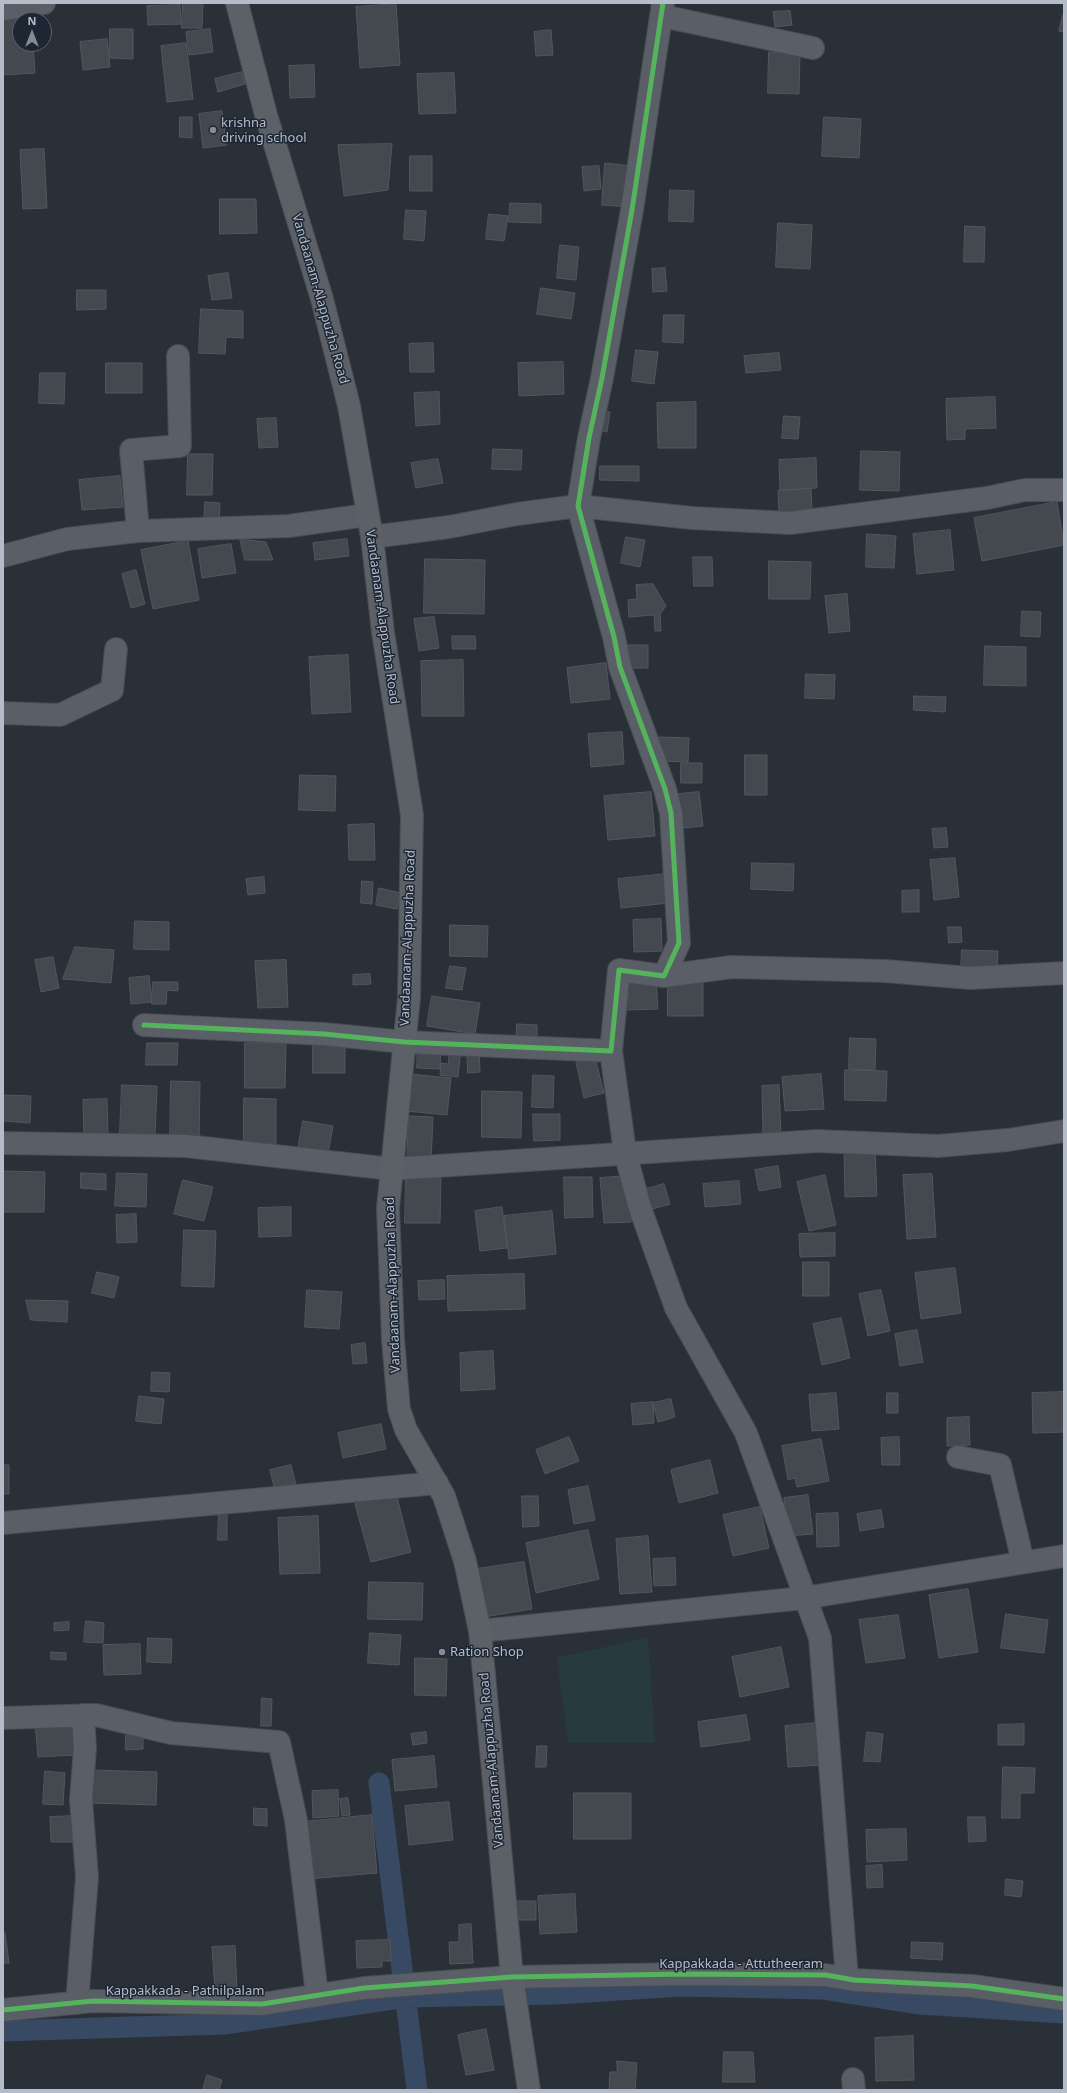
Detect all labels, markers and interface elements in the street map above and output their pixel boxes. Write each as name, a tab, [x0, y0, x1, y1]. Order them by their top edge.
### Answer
north arrow	[12, 12, 52, 52]
text: N	[28, 13, 36, 28]
place label: krishna driving school	[221, 115, 307, 146]
marker: krishna driving school	[208, 125, 218, 135]
street label: Vandaanam-Alappuzha Road	[288, 212, 352, 386]
street label: Vandaanam-Alappuzha Road	[362, 529, 402, 705]
street label: Vandaanam-Alappuzha Road	[397, 850, 419, 1026]
street label: Vandaanam-Alappuzha Road	[382, 1197, 404, 1373]
place label: Ration Shop	[450, 1644, 524, 1660]
marker: Ration Shop	[437, 1647, 447, 1657]
street label: Vandaanam-Alappuzha Road	[477, 1672, 507, 1848]
street label: Kappakkada - Attutheeram	[659, 1956, 823, 1972]
street label: Kappakkada - Pathilpalam	[106, 1983, 264, 1999]

